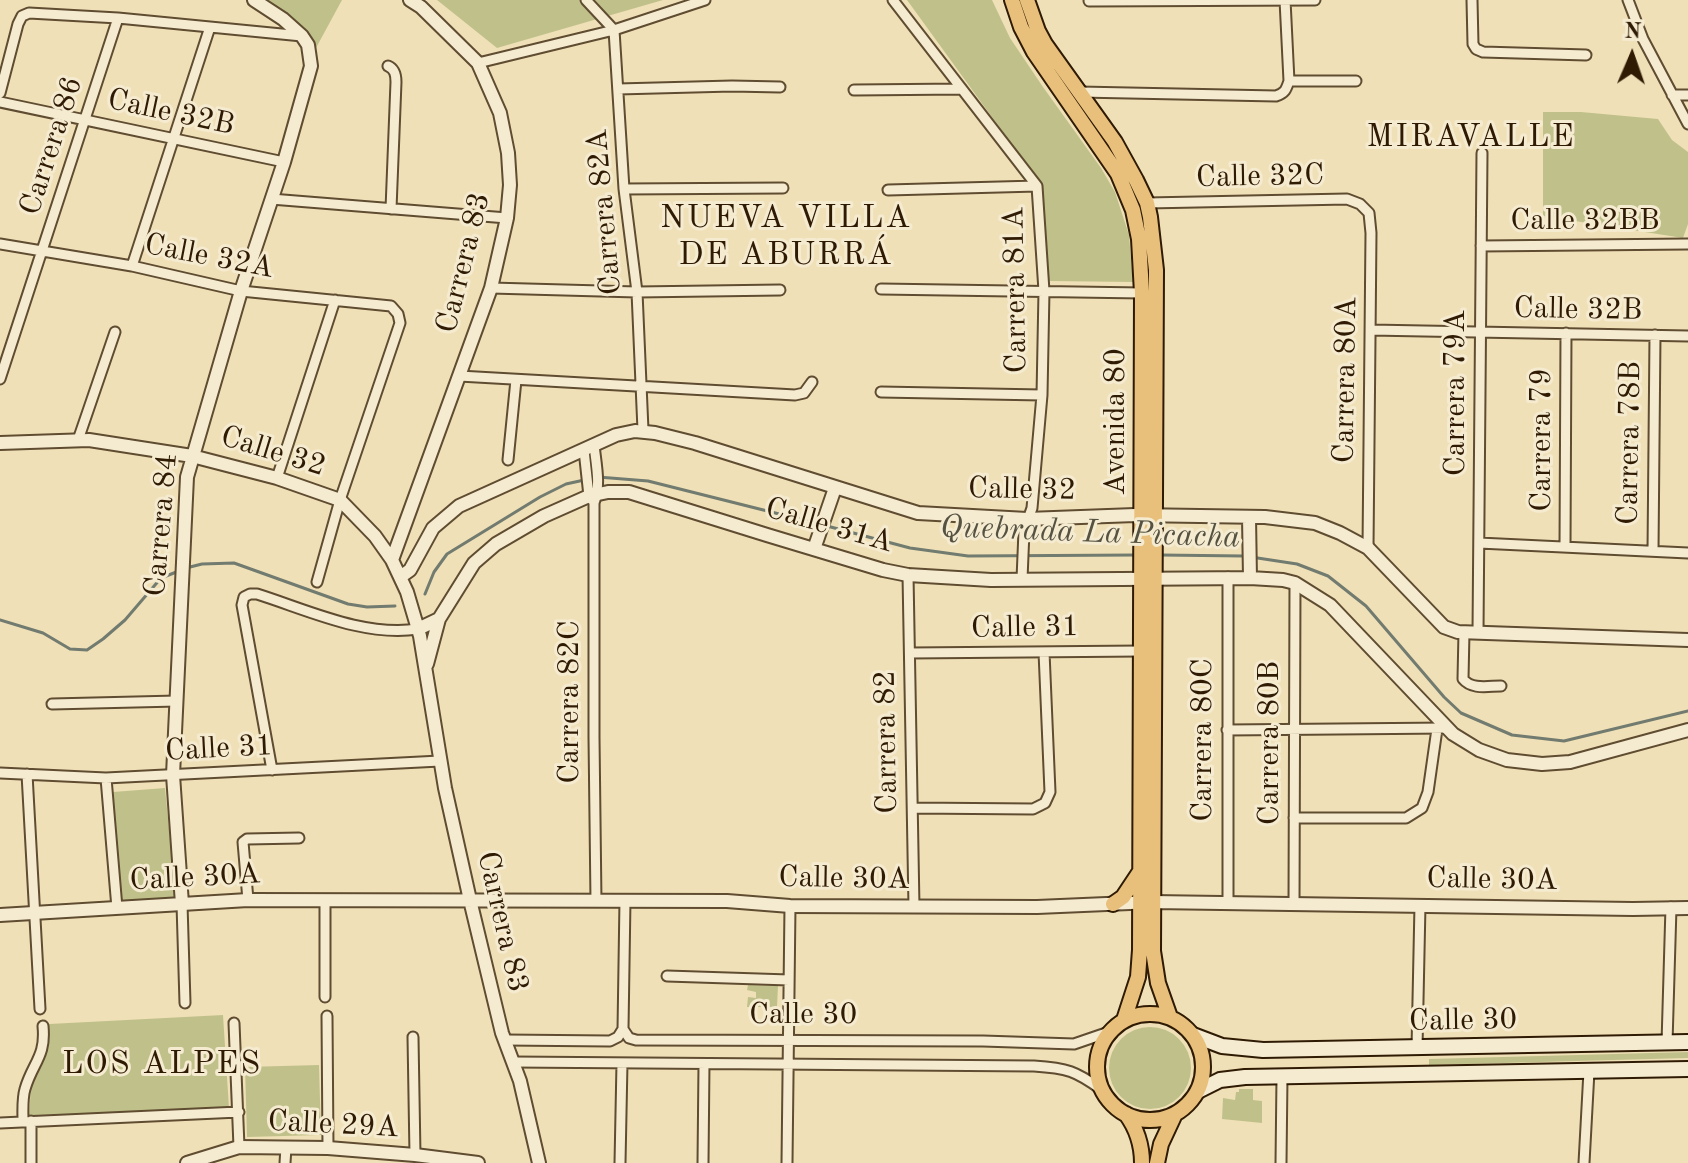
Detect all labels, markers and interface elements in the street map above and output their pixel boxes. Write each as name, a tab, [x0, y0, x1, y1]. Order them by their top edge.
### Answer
north arrow	[1592, 16, 1672, 96]
text: N	[1624, 21, 1642, 43]
street label: Carrera 86	[13, 72, 91, 220]
street label: Calle 32B	[104, 82, 238, 144]
district label: MIRAVALLE	[1366, 119, 1576, 157]
street label: Carrera 82A	[580, 127, 630, 297]
street label: Calle 32C	[1196, 158, 1324, 196]
street label: Carrera 83	[429, 189, 499, 337]
district label: NUEVA VILLA DE ABURRÁ	[660, 200, 912, 275]
street label: Calle 32BB	[1510, 203, 1660, 239]
street label: Carrera 81A	[997, 206, 1035, 374]
street label: Calle 32A	[141, 227, 277, 287]
street label: Calle 32B	[1513, 291, 1643, 329]
street label: Carrera 80A	[1327, 296, 1365, 464]
street label: Carrera 79A	[1438, 310, 1474, 476]
street label: Avenida 80	[1098, 348, 1134, 496]
street label: Carrera 78B	[1611, 361, 1649, 525]
street label: Carrera 79	[1524, 368, 1560, 512]
street label: Calle 32	[216, 419, 330, 485]
street label: Carrera 84	[138, 452, 186, 598]
street label: Calle 32	[968, 471, 1076, 509]
street label: Calle 31A	[761, 491, 897, 561]
water label: Quebrada La Picacha	[939, 509, 1241, 557]
street label: Calle 31	[971, 609, 1079, 647]
street label: Carrera 82C	[552, 620, 588, 784]
street label: Carrera 80C	[1185, 658, 1221, 822]
street label: Carrera 80B	[1252, 661, 1288, 825]
street label: Carrera 82	[868, 670, 906, 814]
street label: Calle 31	[164, 728, 274, 770]
street label: Carrera 83	[468, 848, 536, 996]
street label: Calle 30A	[129, 857, 261, 899]
street label: Calle 30A	[778, 860, 910, 898]
street label: Calle 30A	[1426, 861, 1558, 899]
street label: Calle 30	[749, 997, 857, 1033]
street label: Calle 30	[1409, 1002, 1517, 1040]
district label: LOS ALPES	[62, 1046, 262, 1084]
street label: Calle 29A	[267, 1104, 399, 1146]

